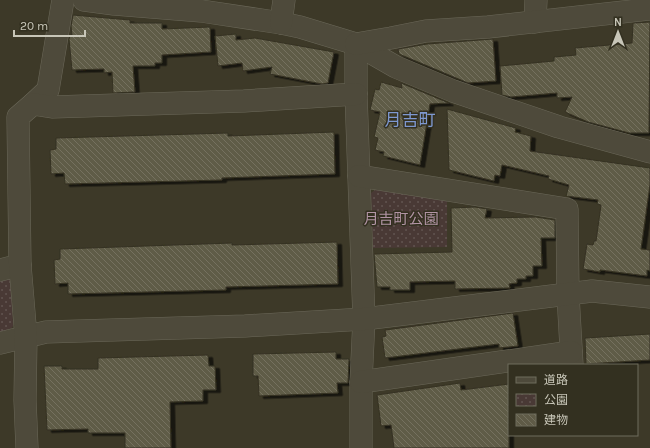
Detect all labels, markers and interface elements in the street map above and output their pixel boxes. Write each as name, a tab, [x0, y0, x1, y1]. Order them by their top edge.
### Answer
scale bar	[14, 12, 85, 38]
north arrow	[598, 12, 638, 52]
text: N	[614, 16, 622, 29]
text: 20 m	[20, 19, 48, 33]
district label: 月吉町	[385, 110, 436, 130]
park label: 月吉町公園	[363, 210, 439, 228]
legend	[508, 364, 638, 436]
text: 道路	[544, 373, 568, 387]
text: 公園	[544, 393, 568, 407]
text: 建物	[544, 413, 568, 427]

